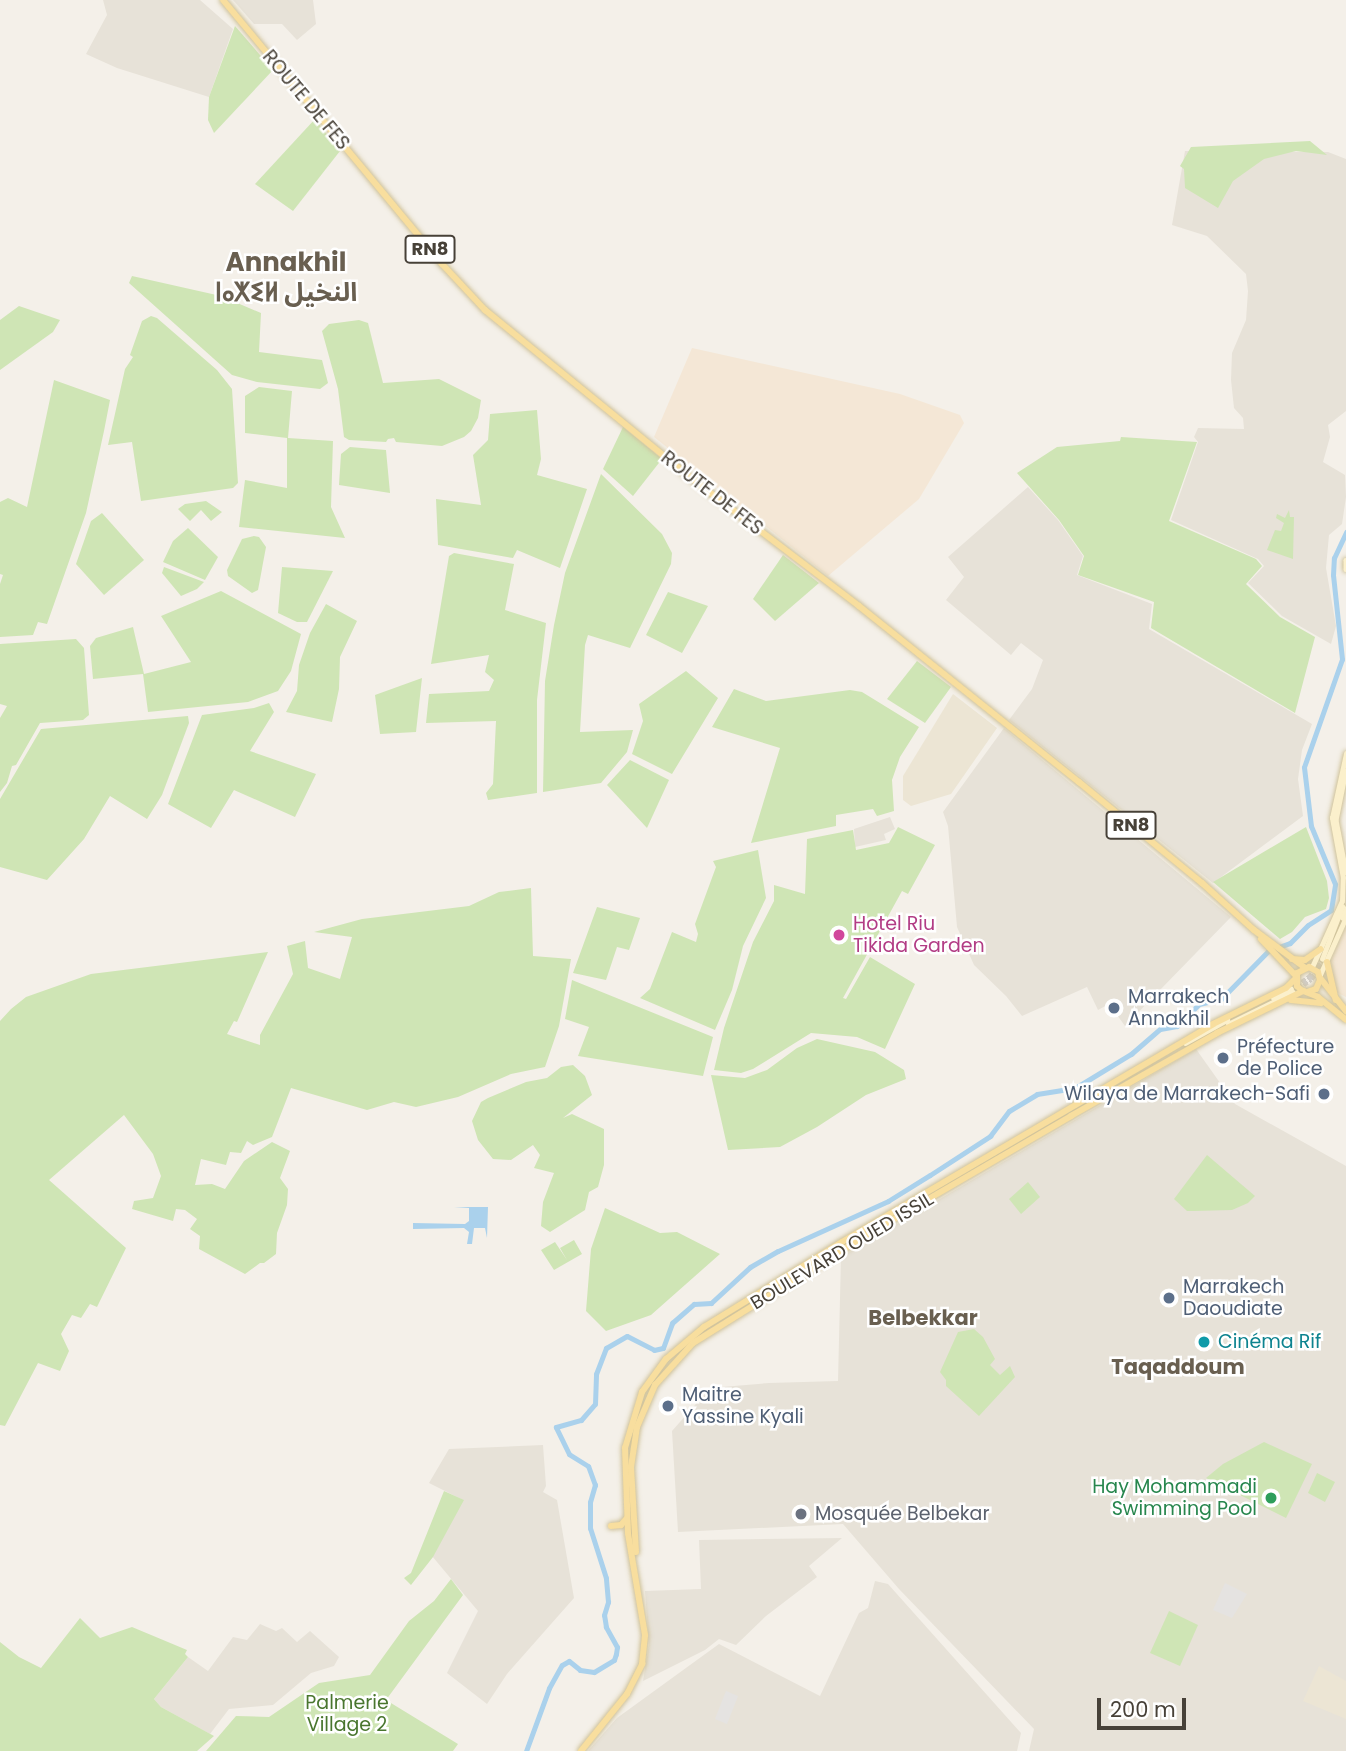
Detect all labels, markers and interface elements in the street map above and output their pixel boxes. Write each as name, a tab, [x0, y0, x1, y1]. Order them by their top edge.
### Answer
street label: ROUTE DE FES	[258, 46, 354, 154]
road number: RN8	[404, 234, 456, 264]
district label: Annakhil ⵏⴰⵅⵉⵍ النخيل	[215, 247, 357, 308]
street label: ROUTE DE FES	[656, 446, 768, 540]
road number: RN8	[1105, 810, 1157, 840]
place label: Hotel Riu Tikida Garden	[853, 913, 985, 957]
marker: Hotel Riu Tikida Garden	[831, 927, 847, 943]
place label: Marrakech Annakhil	[1128, 986, 1229, 1030]
marker: Marrakech Annakhil	[1106, 1000, 1122, 1016]
place label: Préfecture de Police	[1237, 1036, 1334, 1080]
marker: Préfecture de Police	[1215, 1050, 1231, 1066]
place label: Wilaya de Marrakech-Safi	[1064, 1083, 1310, 1105]
marker: Wilaya de Marrakech-Safi	[1316, 1086, 1332, 1102]
street label: BOULEVARD OUED ISSIL	[747, 1187, 937, 1315]
place label: Marrakech Daoudiate	[1183, 1276, 1284, 1320]
marker: Marrakech Daoudiate	[1161, 1290, 1177, 1306]
district label: Belbekkar	[868, 1305, 978, 1331]
place label: Cinéma Rif	[1218, 1331, 1321, 1353]
marker: Cinéma Rif	[1196, 1334, 1212, 1350]
district label: Taqaddoum	[1111, 1354, 1245, 1380]
place label: Maitre Yassine Kyali	[682, 1384, 804, 1428]
marker: Maitre Yassine Kyali	[660, 1398, 676, 1414]
place label: Hay Mohammadi Swimming Pool	[1092, 1476, 1257, 1520]
marker: Hay Mohammadi Swimming Pool	[1263, 1490, 1279, 1506]
place label: Mosquée Belbekar	[815, 1503, 990, 1525]
marker: Mosquée Belbekar	[793, 1506, 809, 1522]
scale bar	[1101, 1684, 1190, 1728]
park label: Palmerie Village 2	[305, 1692, 389, 1736]
text: 200 m	[1110, 1695, 1176, 1724]

